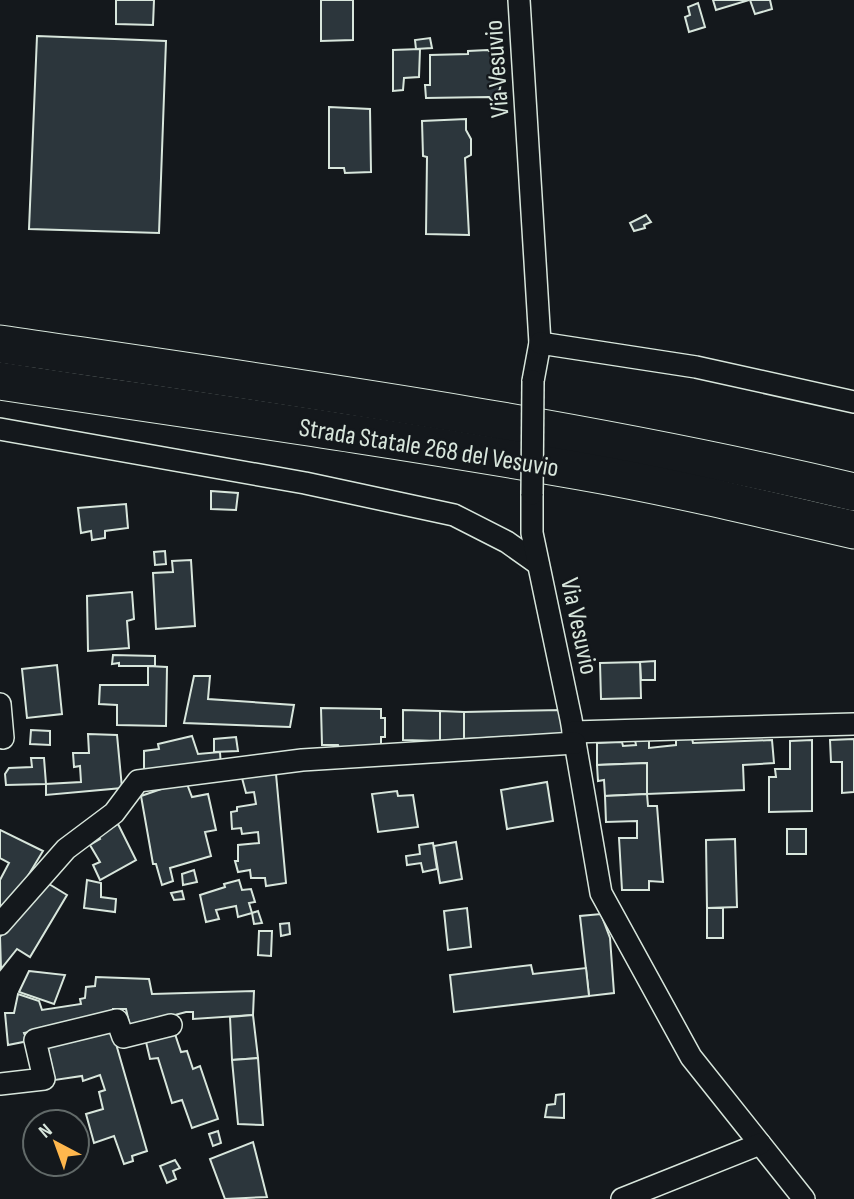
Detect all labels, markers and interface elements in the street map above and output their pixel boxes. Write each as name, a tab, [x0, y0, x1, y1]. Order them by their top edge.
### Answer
street label: Via Vesuvio	[479, 19, 516, 119]
street label: Strada Statale 268 del Vesuvio	[297, 413, 561, 484]
street label: Via Vesuvio	[553, 575, 604, 677]
north arrow	[21, 1108, 91, 1178]
text: N	[34, 1119, 57, 1143]

